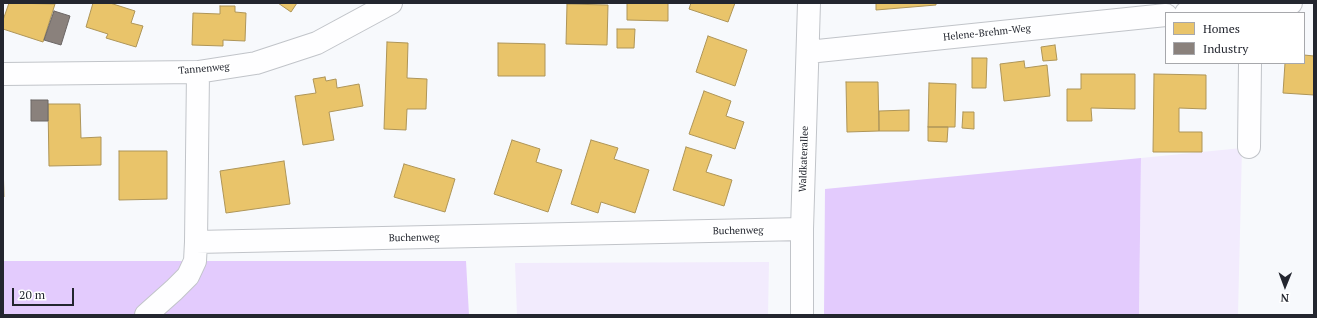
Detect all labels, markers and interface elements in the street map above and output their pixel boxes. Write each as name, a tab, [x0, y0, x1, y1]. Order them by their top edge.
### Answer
legend	[1165, 12, 1305, 64]
text: Homes	[1203, 21, 1240, 36]
street label: Helene-Brehm-Weg	[943, 22, 1031, 44]
text: Industry	[1203, 41, 1248, 56]
street label: Tannenweg	[178, 61, 230, 77]
street label: Waldkaterallee	[797, 126, 811, 192]
street label: Buchenweg	[712, 225, 764, 237]
street label: Buchenweg	[388, 232, 440, 244]
north arrow	[1265, 266, 1305, 306]
scale bar	[14, 280, 76, 306]
text: 20 m	[19, 287, 45, 302]
text: N	[1280, 291, 1289, 305]

